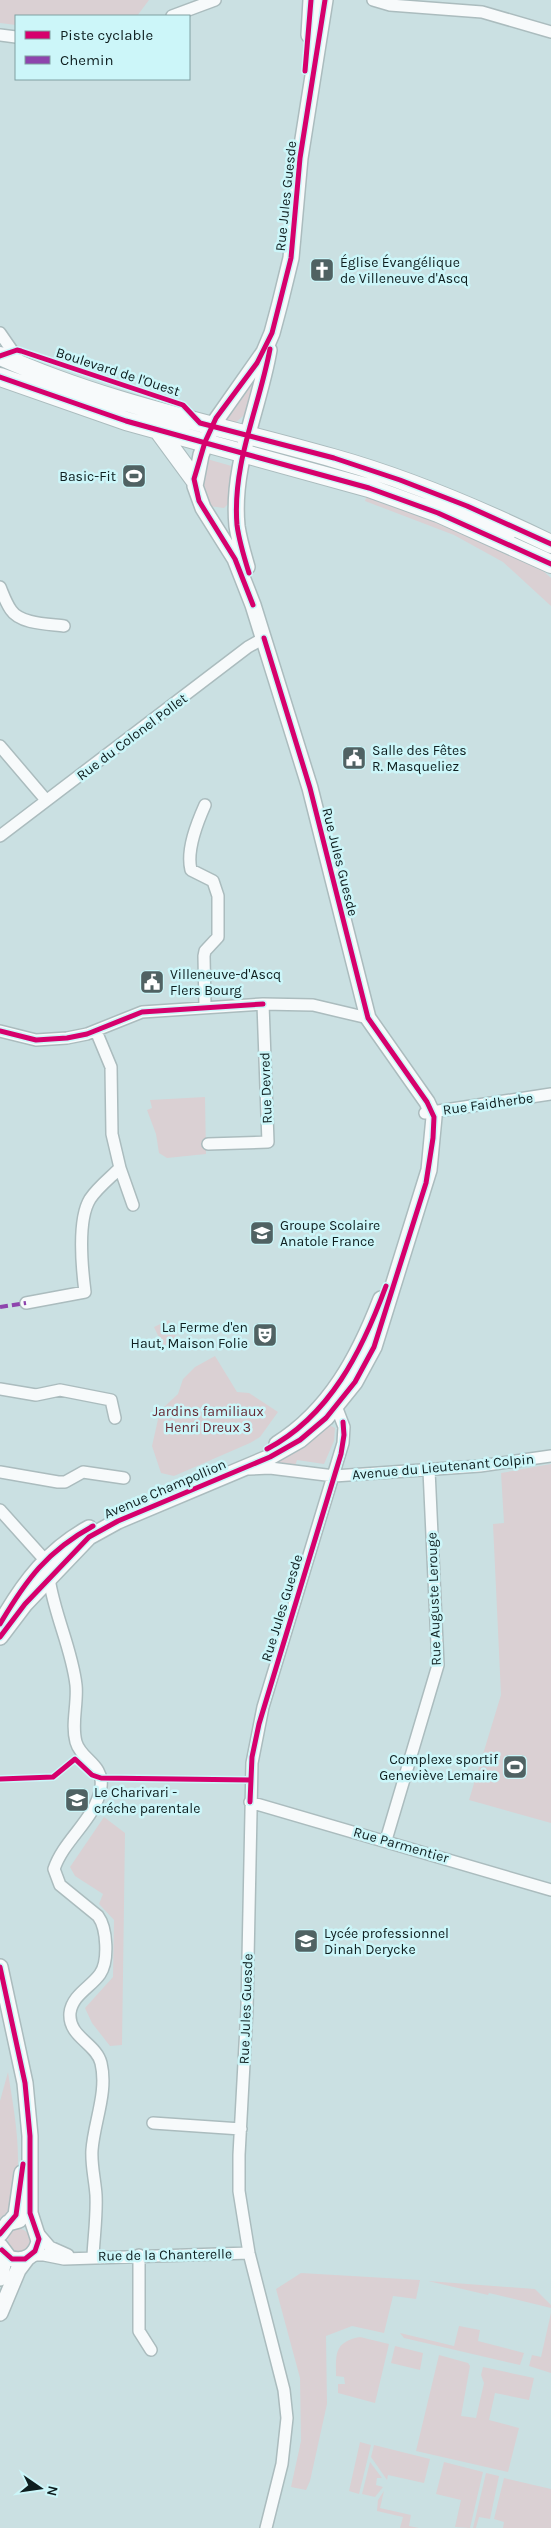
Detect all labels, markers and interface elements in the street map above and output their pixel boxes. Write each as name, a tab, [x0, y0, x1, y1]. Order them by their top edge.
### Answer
legend	[15, 15, 190, 80]
text: Piste cyclable	[60, 26, 153, 44]
text: Chemin	[60, 51, 114, 69]
street label: Rue Jules Guesde	[272, 140, 300, 252]
place label: Église Évangélique de Villeneuve d'Ascq	[340, 253, 469, 287]
church icon: Église Évangélique de Villeneuve d'Ascq	[309, 257, 335, 283]
street label: Boulevard de l'Ouest	[54, 344, 182, 400]
sports icon: Basic-Fit	[121, 463, 147, 489]
place label: Basic-Fit	[59, 468, 116, 485]
street label: Rue du Colonel Pollet	[73, 690, 191, 784]
place label: Salle des Fêtes R. Masqueliez	[372, 742, 467, 775]
public building icon: Salle des Fêtes R. Masqueliez	[341, 745, 367, 771]
street label: Rue Jules Guesde	[318, 806, 362, 918]
place label: Villeneuve-d'Ascq Flers Bourg	[170, 966, 281, 999]
public building icon: Villeneuve-d'Ascq Flers Bourg	[139, 969, 165, 995]
street label: Rue Devred	[256, 1052, 276, 1124]
street label: Rue Faidherbe	[442, 1089, 534, 1119]
place label: Groupe Scolaire Anatole France	[280, 1217, 380, 1250]
school or university icon: Groupe Scolaire Anatole France	[249, 1220, 275, 1246]
place label: La Ferme d'en Haut, Maison Folie	[131, 1319, 248, 1352]
theatre icon: La Ferme d'en Haut, Maison Folie	[252, 1322, 278, 1348]
park label: Jardins familiaux Henri Dreux 3	[152, 1403, 264, 1436]
street label: Avenue du Lieutenant Colpin	[351, 1451, 535, 1483]
street label: Avenue Champollion	[101, 1456, 229, 1522]
street label: Rue Auguste Lerouge	[423, 1532, 445, 1666]
street label: Rue Jules Guesde	[258, 1552, 306, 1664]
place label: Complexe sportif Geneviève Lemaire	[379, 1751, 498, 1784]
sports icon: Complexe sportif Geneviève Lemaire	[502, 1754, 528, 1780]
place label: Le Charivari - créche parentale	[94, 1784, 200, 1817]
school or university icon: Le Charivari - créche parentale	[64, 1787, 90, 1813]
street label: Rue Parmentier	[351, 1823, 452, 1867]
place label: Lycée professionnel Dinah Derycke	[324, 1925, 449, 1958]
school or university icon: Lycée professionnel Dinah Derycke	[293, 1928, 319, 1954]
street label: Rue Jules Guesde	[236, 1953, 256, 2065]
street label: Rue de la Chanterelle	[98, 2245, 232, 2265]
north arrow	[15, 2463, 65, 2513]
text: N	[43, 2484, 62, 2498]

